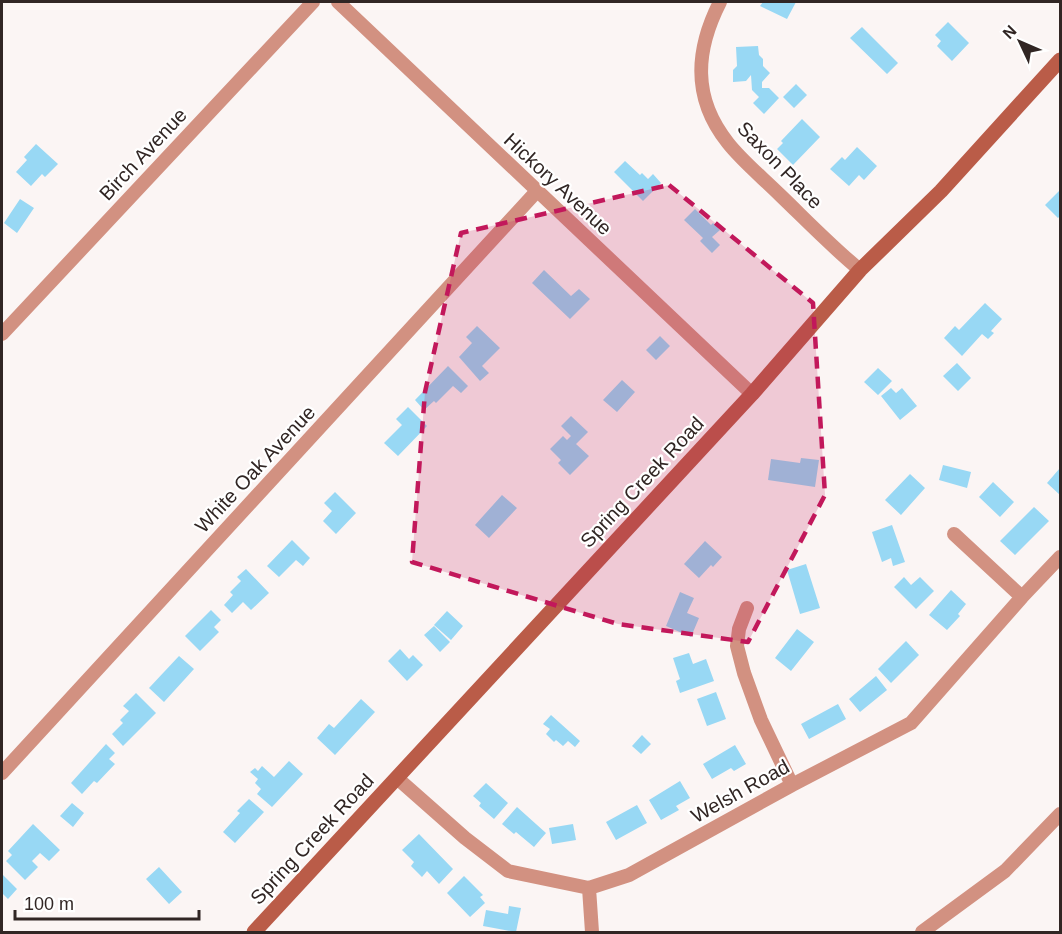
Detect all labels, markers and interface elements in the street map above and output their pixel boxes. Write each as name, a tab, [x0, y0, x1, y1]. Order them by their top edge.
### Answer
north arrow	[990, 12, 1050, 72]
text: N	[999, 22, 1020, 42]
street label: Birch Avenue	[95, 104, 191, 204]
street label: Saxon Place	[733, 117, 827, 213]
street label: Hickory Avenue	[500, 129, 616, 239]
street label: White Oak Avenue	[191, 401, 319, 537]
street label: Spring Creek Road	[576, 412, 708, 552]
street label: Welsh Road	[687, 755, 793, 827]
street label: Spring Creek Road	[246, 769, 378, 909]
scale bar	[15, 883, 200, 921]
text: 100 m	[24, 894, 74, 914]

